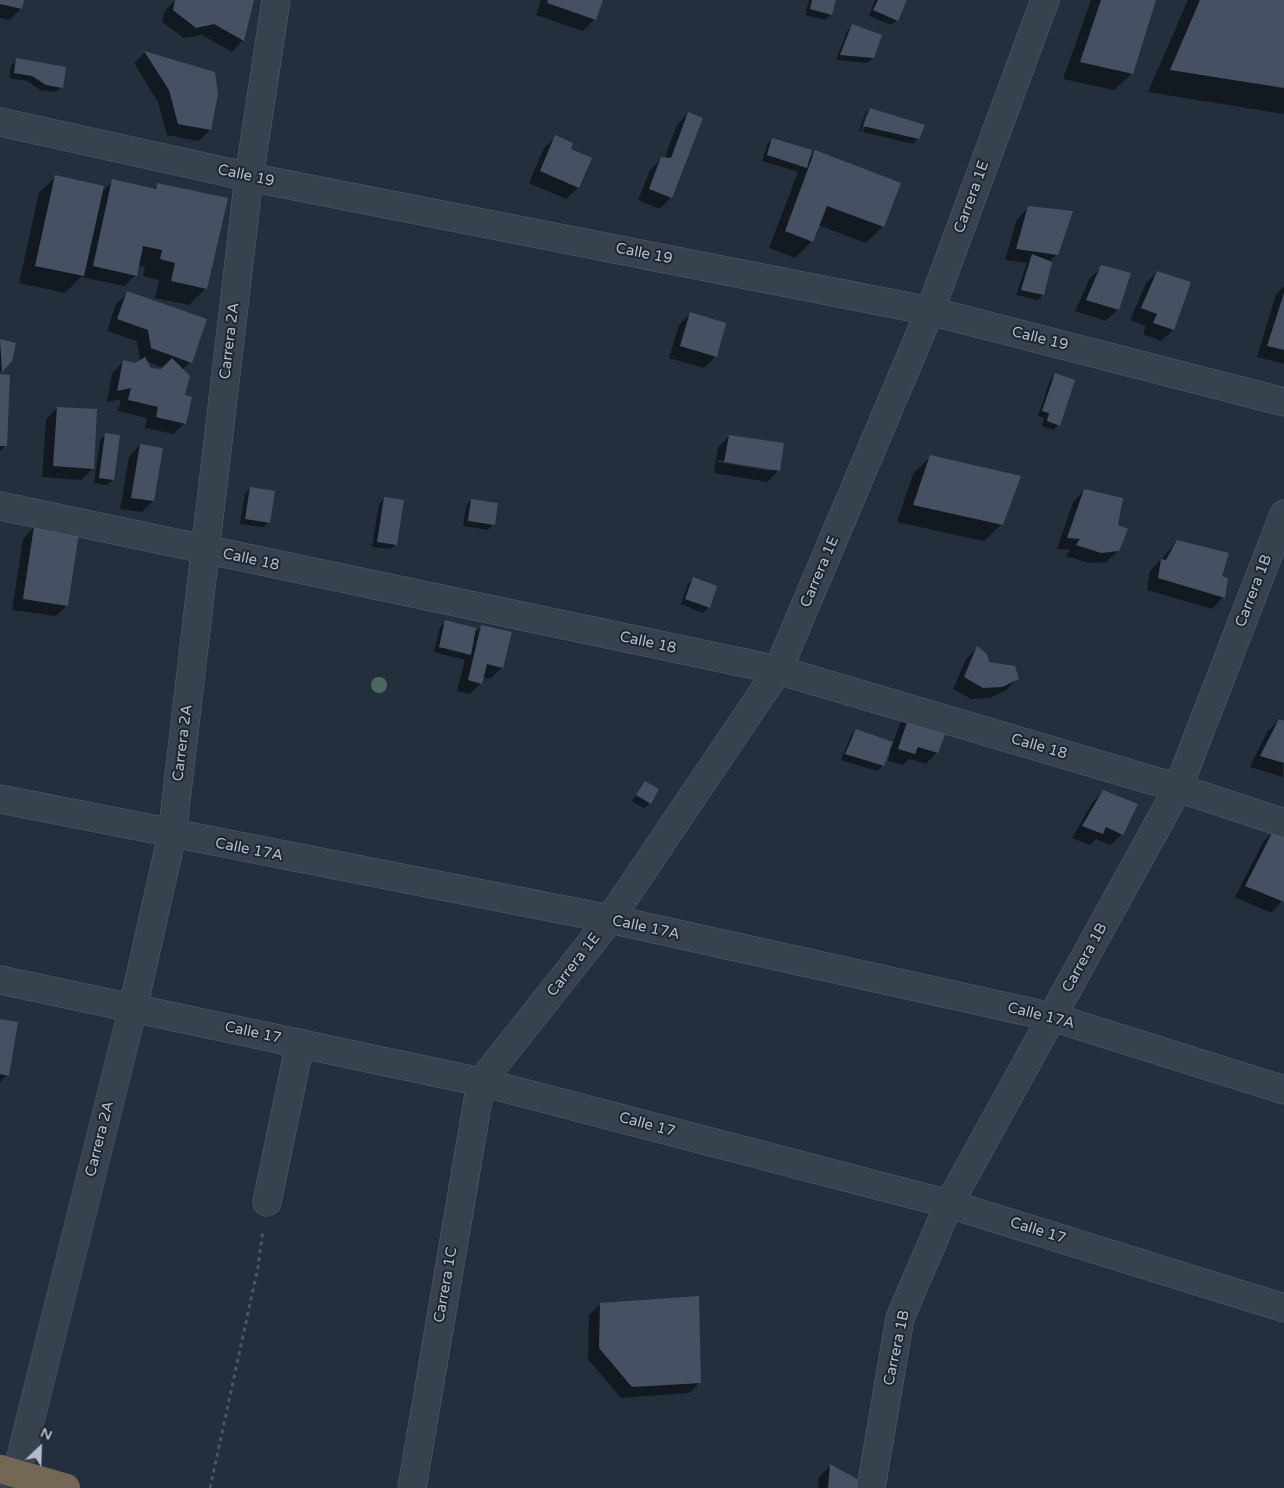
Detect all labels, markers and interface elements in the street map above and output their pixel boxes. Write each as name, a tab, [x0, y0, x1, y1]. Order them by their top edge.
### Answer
street label: Carrera 1E	[951, 158, 993, 236]
street label: Calle 19	[216, 161, 276, 191]
street label: Calle 19	[614, 240, 674, 268]
street label: Carrera 2A	[216, 302, 244, 380]
street label: Calle 19	[1010, 323, 1070, 355]
street label: Carrera 1E	[797, 534, 843, 610]
street label: Calle 18	[221, 545, 281, 575]
street label: Carrera 1B	[1232, 552, 1276, 630]
street label: Calle 18	[618, 628, 678, 658]
street label: Carrera 2A	[169, 704, 197, 782]
street label: Calle 18	[1009, 730, 1069, 764]
street label: Calle 17A	[214, 835, 284, 865]
street label: Calle 17A	[611, 912, 681, 944]
street label: Carrera 1B	[1059, 920, 1111, 996]
street label: Carrera 1E	[544, 930, 604, 1000]
street label: Calle 17A	[1005, 999, 1077, 1033]
street label: Calle 17	[223, 1018, 283, 1048]
street label: Carrera 2A	[82, 1099, 118, 1179]
street label: Calle 17	[617, 1109, 677, 1141]
street label: Calle 17	[1008, 1214, 1068, 1248]
street label: Carrera 1C	[430, 1246, 462, 1324]
street label: Carrera 1B	[880, 1309, 914, 1387]
north arrow	[15, 1423, 65, 1473]
text: N	[38, 1424, 55, 1444]

